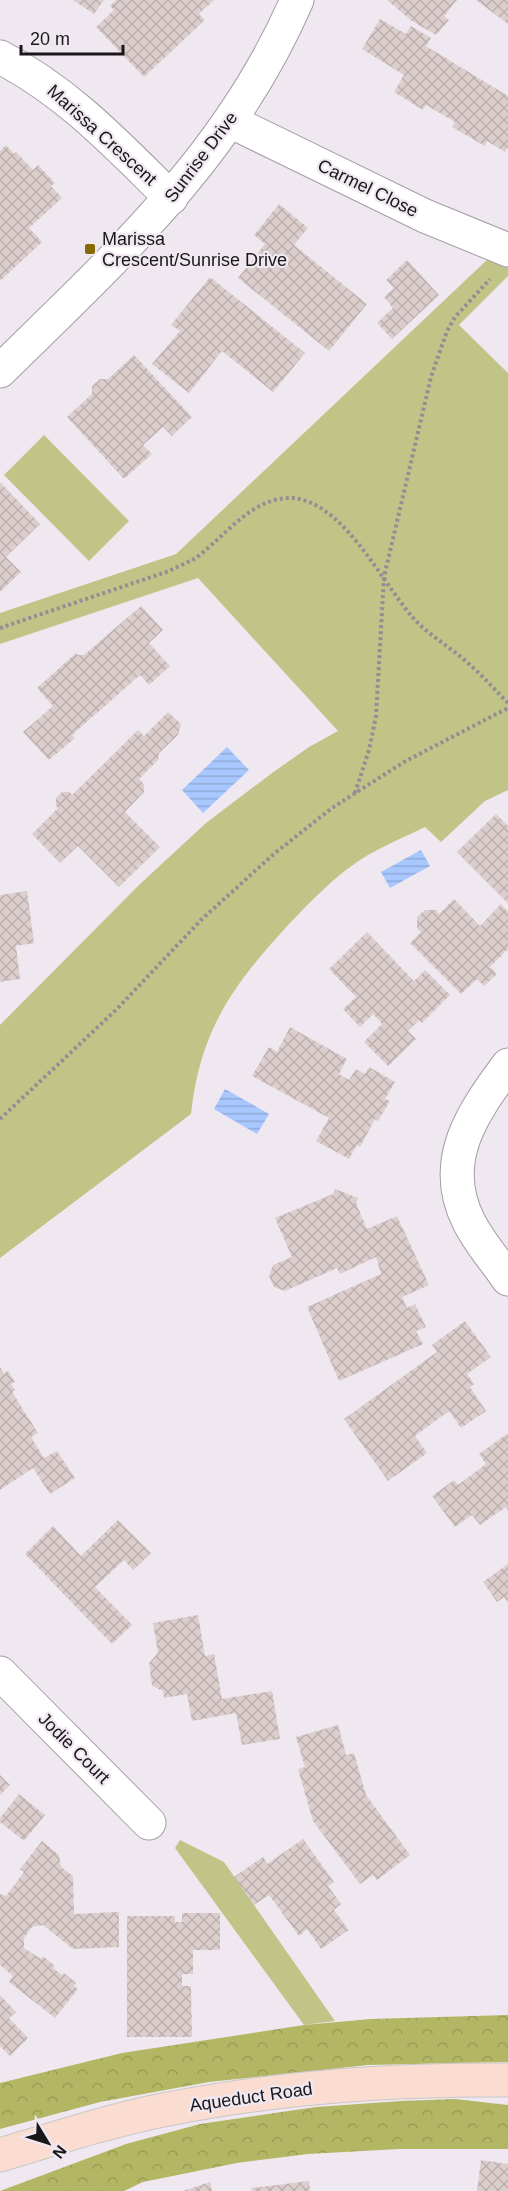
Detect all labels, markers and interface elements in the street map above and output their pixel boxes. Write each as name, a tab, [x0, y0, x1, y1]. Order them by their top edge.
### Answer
scale bar	[21, 18, 123, 56]
text: 20 m	[30, 29, 70, 49]
street label: Marissa Crescent	[43, 81, 161, 189]
street label: Sunrise Drive	[161, 108, 241, 206]
street label: Carmel Close	[315, 155, 421, 221]
place label: Marissa Crescent/Sunrise Drive	[102, 229, 287, 270]
marker: Marissa Crescent/Sunrise Drive	[83, 242, 97, 256]
street label: Jodie Court	[34, 1708, 114, 1788]
street label: Aqueduct Road	[188, 2078, 314, 2116]
north arrow	[18, 2113, 78, 2173]
text: N	[49, 2142, 70, 2162]

